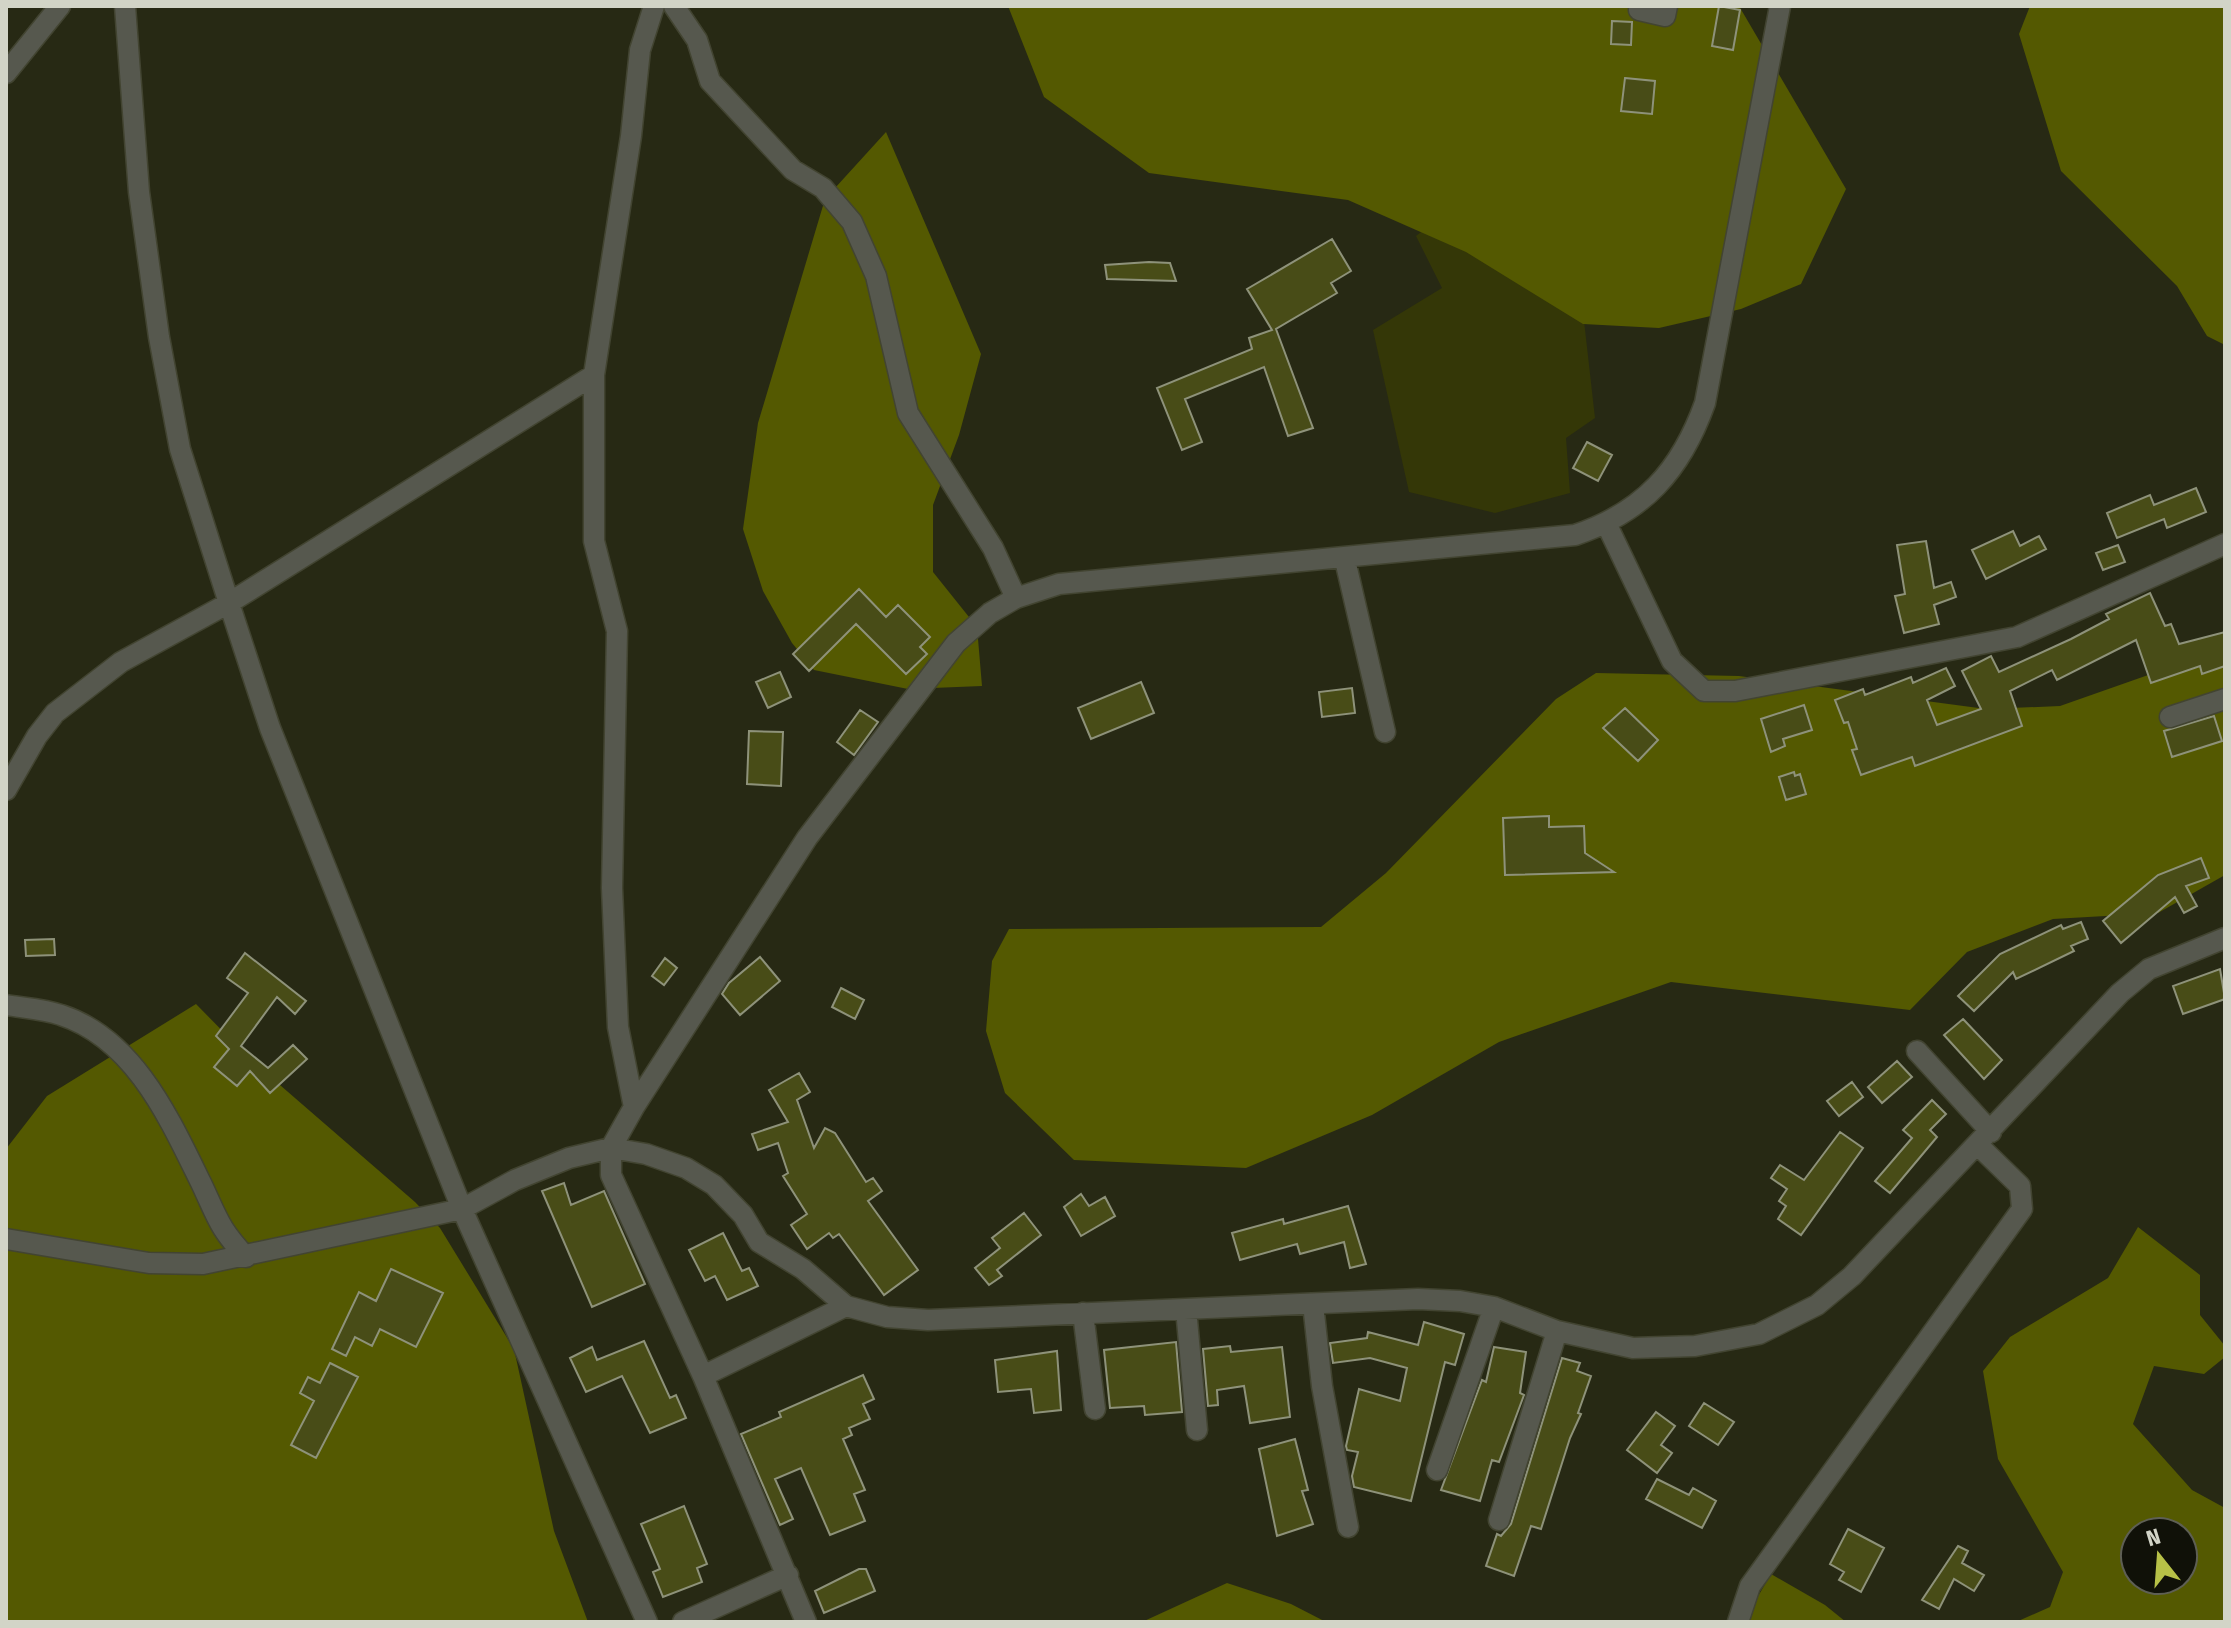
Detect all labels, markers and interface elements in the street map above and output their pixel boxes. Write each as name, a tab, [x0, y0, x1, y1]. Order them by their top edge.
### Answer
north arrow	[2119, 1516, 2199, 1596]
text: N	[2143, 1523, 2164, 1552]

